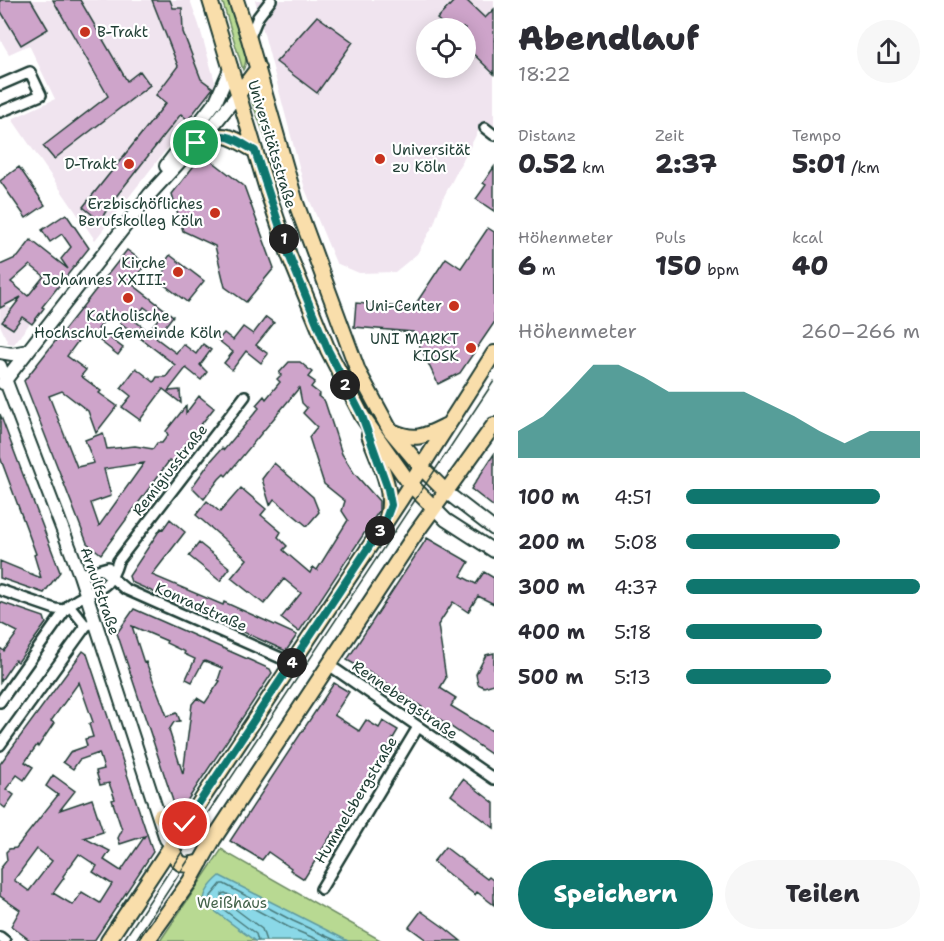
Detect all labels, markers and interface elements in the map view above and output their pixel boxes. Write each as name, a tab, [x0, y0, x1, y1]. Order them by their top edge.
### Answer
text: Abendlauf	[518, 16, 700, 61]
map controls	[416, 18, 476, 78]
button: locate	[416, 18, 476, 78]
button: share	[857, 20, 920, 83]
place label: B-Trakt	[97, 22, 148, 42]
marker: B-Trakt	[78, 25, 92, 39]
text: 18:22	[518, 61, 571, 87]
street label: Universitätsstraße	[243, 77, 301, 211]
pin	[170, 117, 221, 168]
text: Distanz	[518, 125, 576, 146]
text: Zeit	[655, 125, 684, 146]
text: Tempo	[792, 125, 841, 146]
icon: arrive	[179, 126, 212, 159]
place label: Universität zu Köln	[392, 140, 471, 177]
text: 0.52	[518, 146, 577, 181]
text: 2:37	[655, 146, 717, 181]
text: 5:01	[792, 146, 846, 181]
marker: Universität zu Köln	[373, 152, 387, 166]
place label: D-Trakt	[65, 154, 117, 174]
marker: D-Trakt	[122, 157, 136, 171]
text: km	[577, 157, 605, 178]
text: /km	[846, 157, 880, 178]
place label: Erzbischöfliches Berufskolleg Köln	[78, 194, 203, 231]
marker: Erzbischöfliches Berufskolleg Köln	[208, 206, 222, 220]
pin: 1	[269, 224, 299, 254]
text: Höhenmeter	[518, 227, 613, 248]
text: Puls	[655, 227, 686, 248]
text: kcal	[792, 227, 823, 248]
text: 1	[280, 228, 288, 249]
text: 6	[518, 248, 536, 283]
text: 150	[655, 248, 702, 283]
text: 40	[792, 248, 828, 283]
place label: Kirche Johannes XXIII.	[42, 253, 166, 290]
text: m	[536, 259, 555, 280]
text: bpm	[702, 259, 739, 280]
marker: Kirche Johannes XXIII.	[171, 265, 185, 279]
marker: Katholische Hochschul-Gemeinde Köln	[121, 291, 135, 305]
place label: Uni-Center	[365, 296, 442, 316]
marker: Uni-Center	[447, 299, 461, 313]
place label: Katholische Hochschul-Gemeinde Köln	[34, 306, 222, 343]
text: Höhenmeter	[518, 318, 637, 344]
text: 260–266 m	[801, 318, 920, 344]
place label: UNI MARKT KIOSK	[370, 329, 459, 366]
marker: UNI MARKT KIOSK	[464, 341, 478, 355]
pin: 2	[330, 370, 360, 400]
text: 2	[339, 374, 351, 395]
street label: Remigiusstraße	[128, 420, 212, 520]
text: 100 m	[518, 484, 580, 510]
text: 4:51	[614, 484, 652, 510]
pin: 3	[365, 516, 395, 546]
text: 3	[374, 520, 386, 541]
text: 200 m	[518, 529, 585, 555]
text: 5:08	[614, 529, 658, 555]
street label: Arnulfstraße	[76, 544, 124, 638]
text: 300 m	[518, 574, 585, 600]
text: 4:37	[614, 574, 658, 600]
street label: Konradstraße	[152, 578, 250, 636]
text: 400 m	[518, 619, 585, 645]
text: 5:18	[614, 619, 652, 645]
pin: 4	[277, 648, 307, 678]
text: 4	[286, 652, 298, 673]
street label: Rennebergstraße	[348, 656, 462, 744]
text: 500 m	[518, 664, 584, 690]
text: 5:13	[614, 664, 651, 690]
street label: Hummelsbergstraße	[310, 733, 402, 867]
pin	[159, 798, 210, 849]
icon: check	[168, 807, 201, 840]
button: Speichern	[518, 860, 713, 929]
button: Teilen	[725, 860, 920, 929]
park label: Weißhaus	[197, 893, 267, 913]

